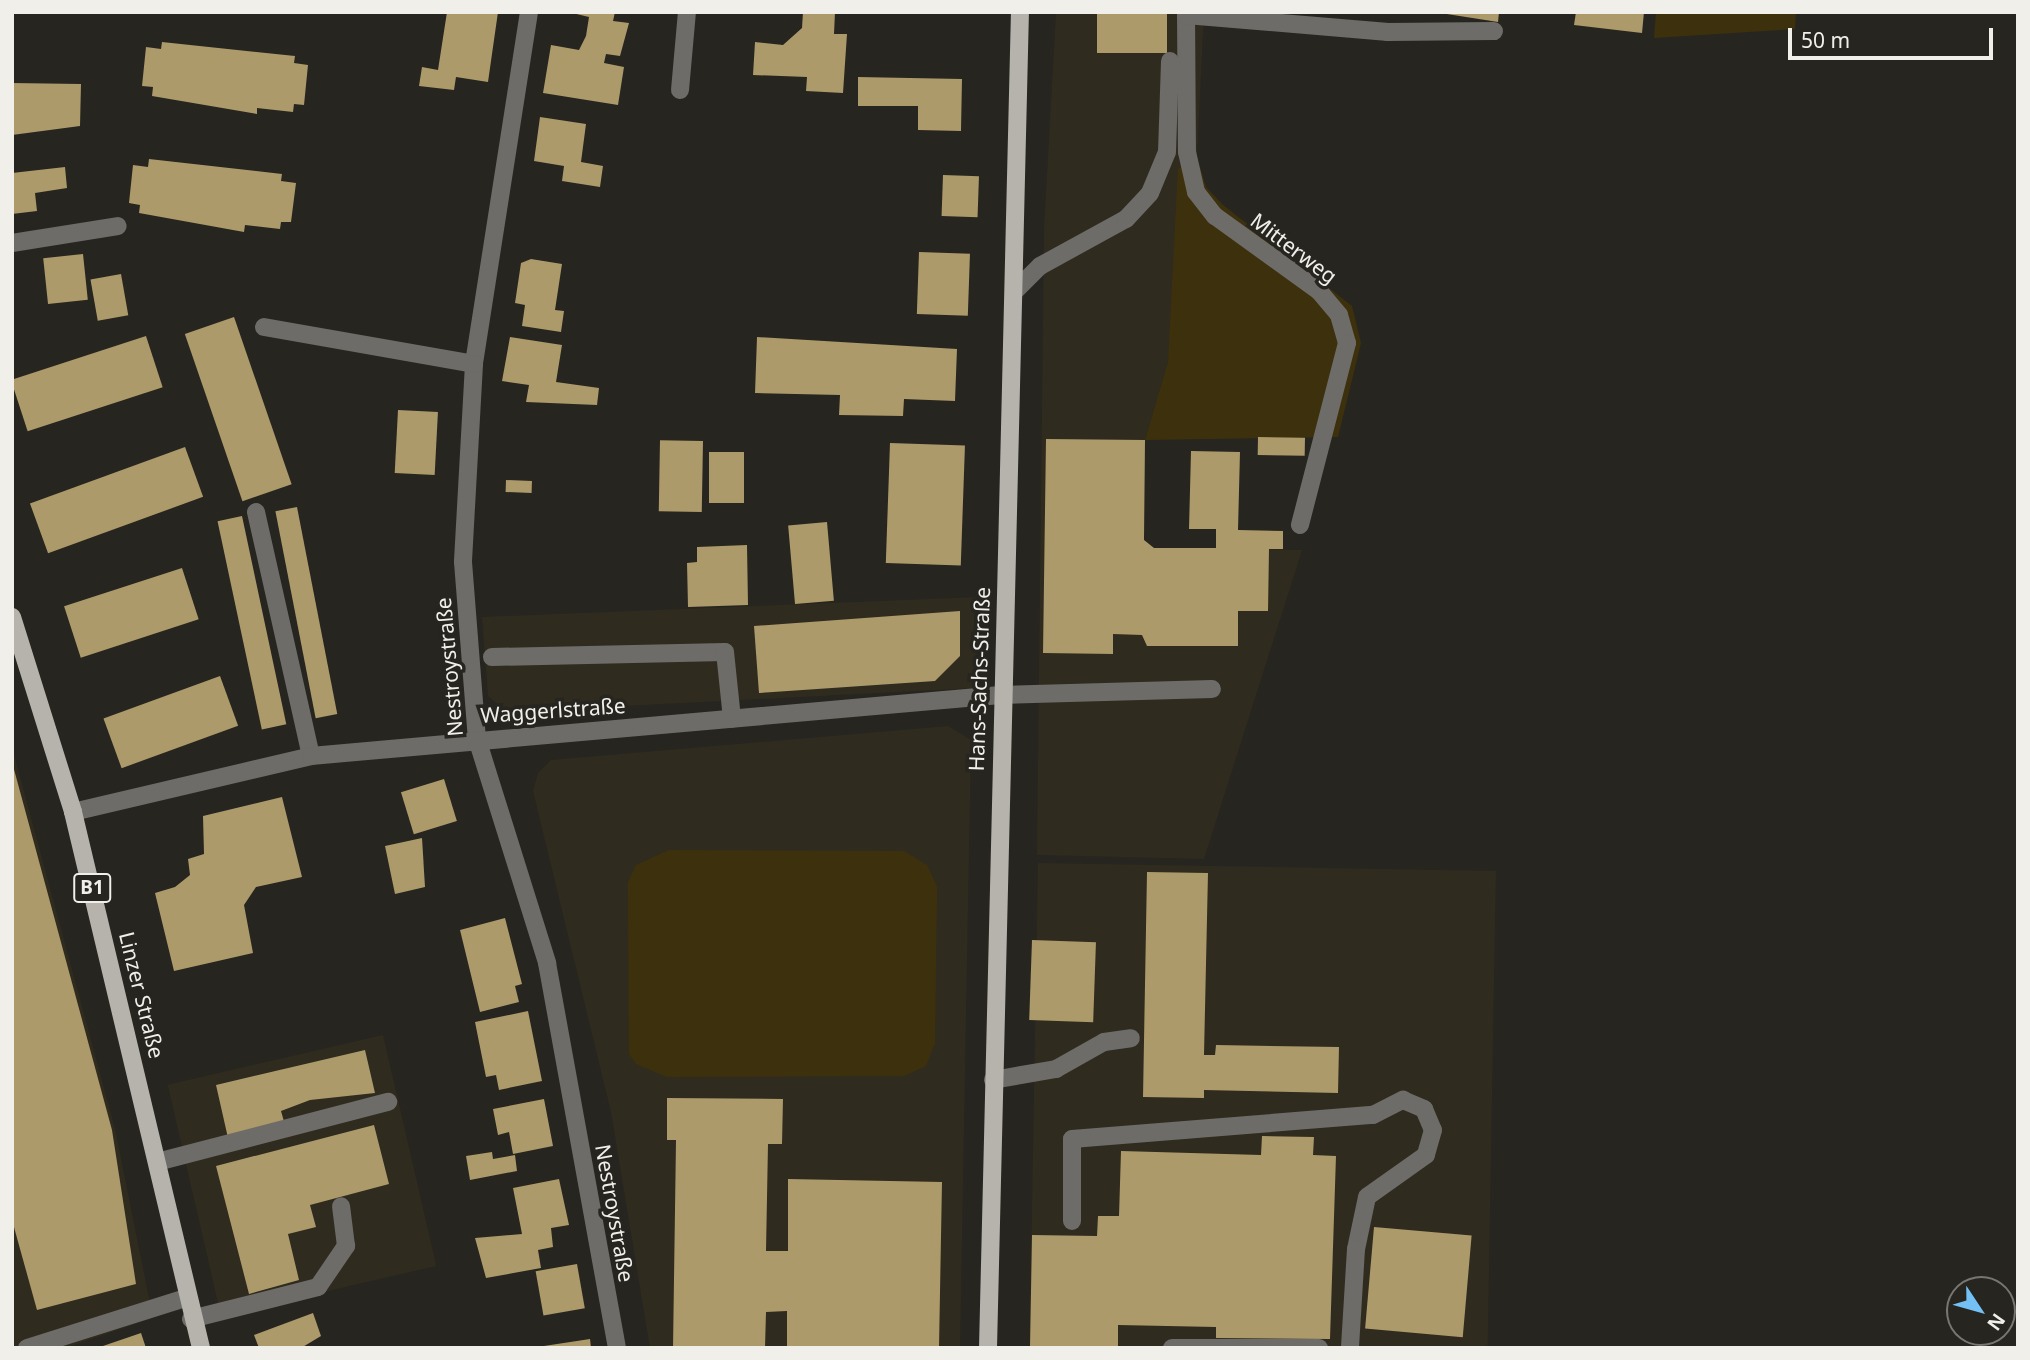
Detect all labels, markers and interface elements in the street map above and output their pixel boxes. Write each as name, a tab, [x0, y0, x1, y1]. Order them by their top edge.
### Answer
scale bar	[1792, 14, 1997, 58]
text: 50 m	[1801, 26, 1850, 54]
street label: Mitterweg	[1246, 207, 1342, 289]
street label: Hans-Sachs-Straße	[963, 586, 995, 772]
street label: Nestroystraße	[430, 596, 468, 738]
street label: Waggerlstraße	[480, 692, 626, 728]
road number: B1	[73, 873, 111, 904]
street label: Linzer Straße	[114, 929, 170, 1061]
street label: Nestroystraße	[590, 1142, 640, 1284]
north arrow	[1946, 1276, 2016, 1346]
text: N	[1981, 1308, 2011, 1336]

